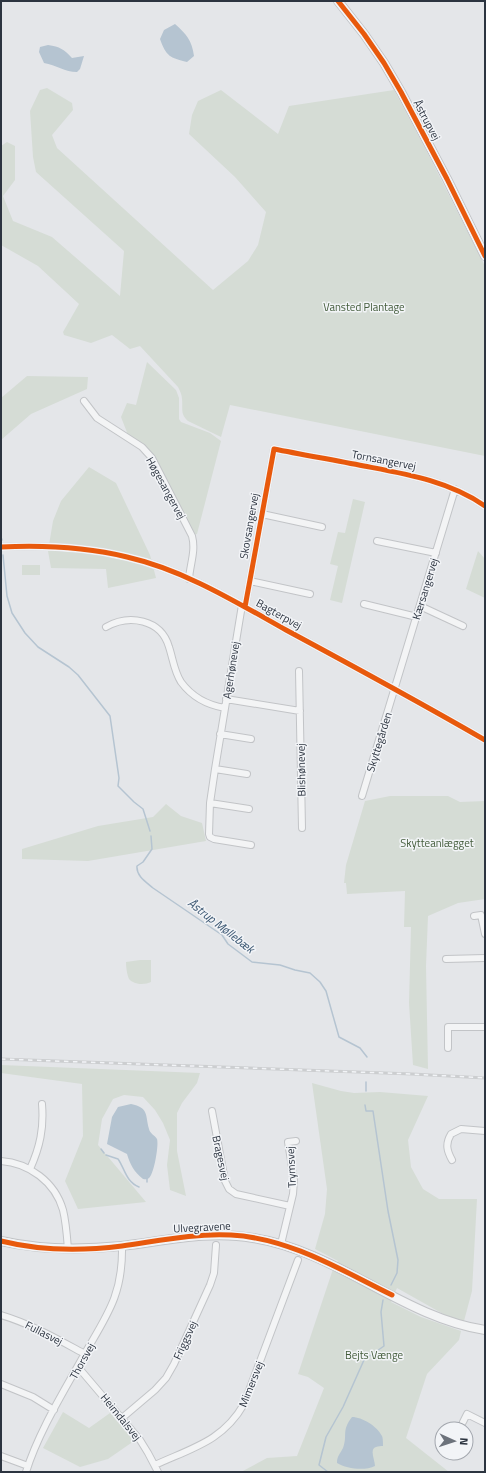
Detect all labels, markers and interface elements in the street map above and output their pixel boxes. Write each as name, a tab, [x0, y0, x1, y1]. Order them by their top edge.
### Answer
street label: Åstrupvej	[410, 97, 444, 143]
park label: Vansted Plantage	[323, 299, 405, 315]
street label: Tornsangervej	[351, 446, 417, 474]
street label: Høgesangervej	[142, 454, 190, 522]
street label: Skovsangervej	[235, 492, 263, 560]
street label: Kærsangervej	[408, 556, 442, 622]
street label: Bagterpvej	[253, 595, 305, 633]
street label: Agerhønevej	[219, 640, 243, 700]
street label: Skyttegården	[362, 710, 396, 774]
street label: Blishønevej	[293, 743, 309, 797]
park label: Skytteanlægget	[400, 835, 474, 851]
water label: Åstrup Møllebæk	[184, 893, 260, 959]
street label: Bragesvej	[208, 1134, 234, 1182]
street label: Trymsvej	[282, 1146, 300, 1188]
street label: Ulvegravene	[173, 1217, 232, 1236]
street label: Fullasvej	[22, 1317, 66, 1349]
street label: Friggsvej	[169, 1318, 201, 1362]
street label: Thorsvej	[65, 1340, 99, 1382]
park label: Bejts Vænge	[345, 1347, 404, 1363]
street label: Mimersvej	[235, 1359, 267, 1409]
street label: Heimdalsvej	[97, 1390, 145, 1444]
north arrow	[434, 1421, 474, 1461]
text: N	[456, 1437, 472, 1446]

